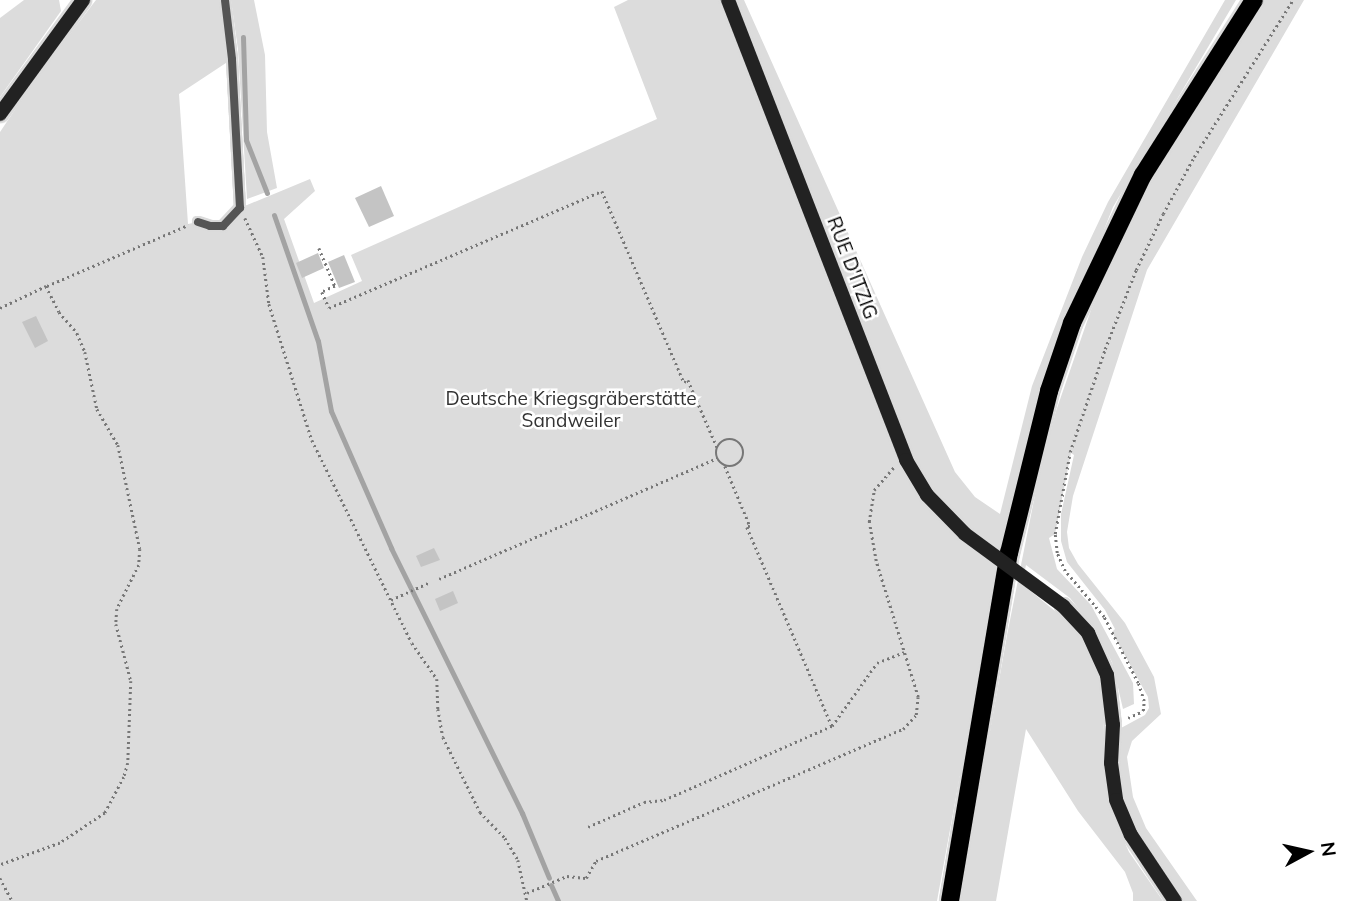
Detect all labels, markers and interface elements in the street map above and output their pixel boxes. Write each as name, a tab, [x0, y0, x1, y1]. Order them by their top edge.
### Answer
street label: RUE D'ITZIG	[822, 214, 882, 322]
park label: Deutsche Kriegsgräberstätte Sandweiler	[445, 388, 697, 432]
north arrow	[1273, 817, 1343, 887]
text: N	[1316, 840, 1342, 858]

